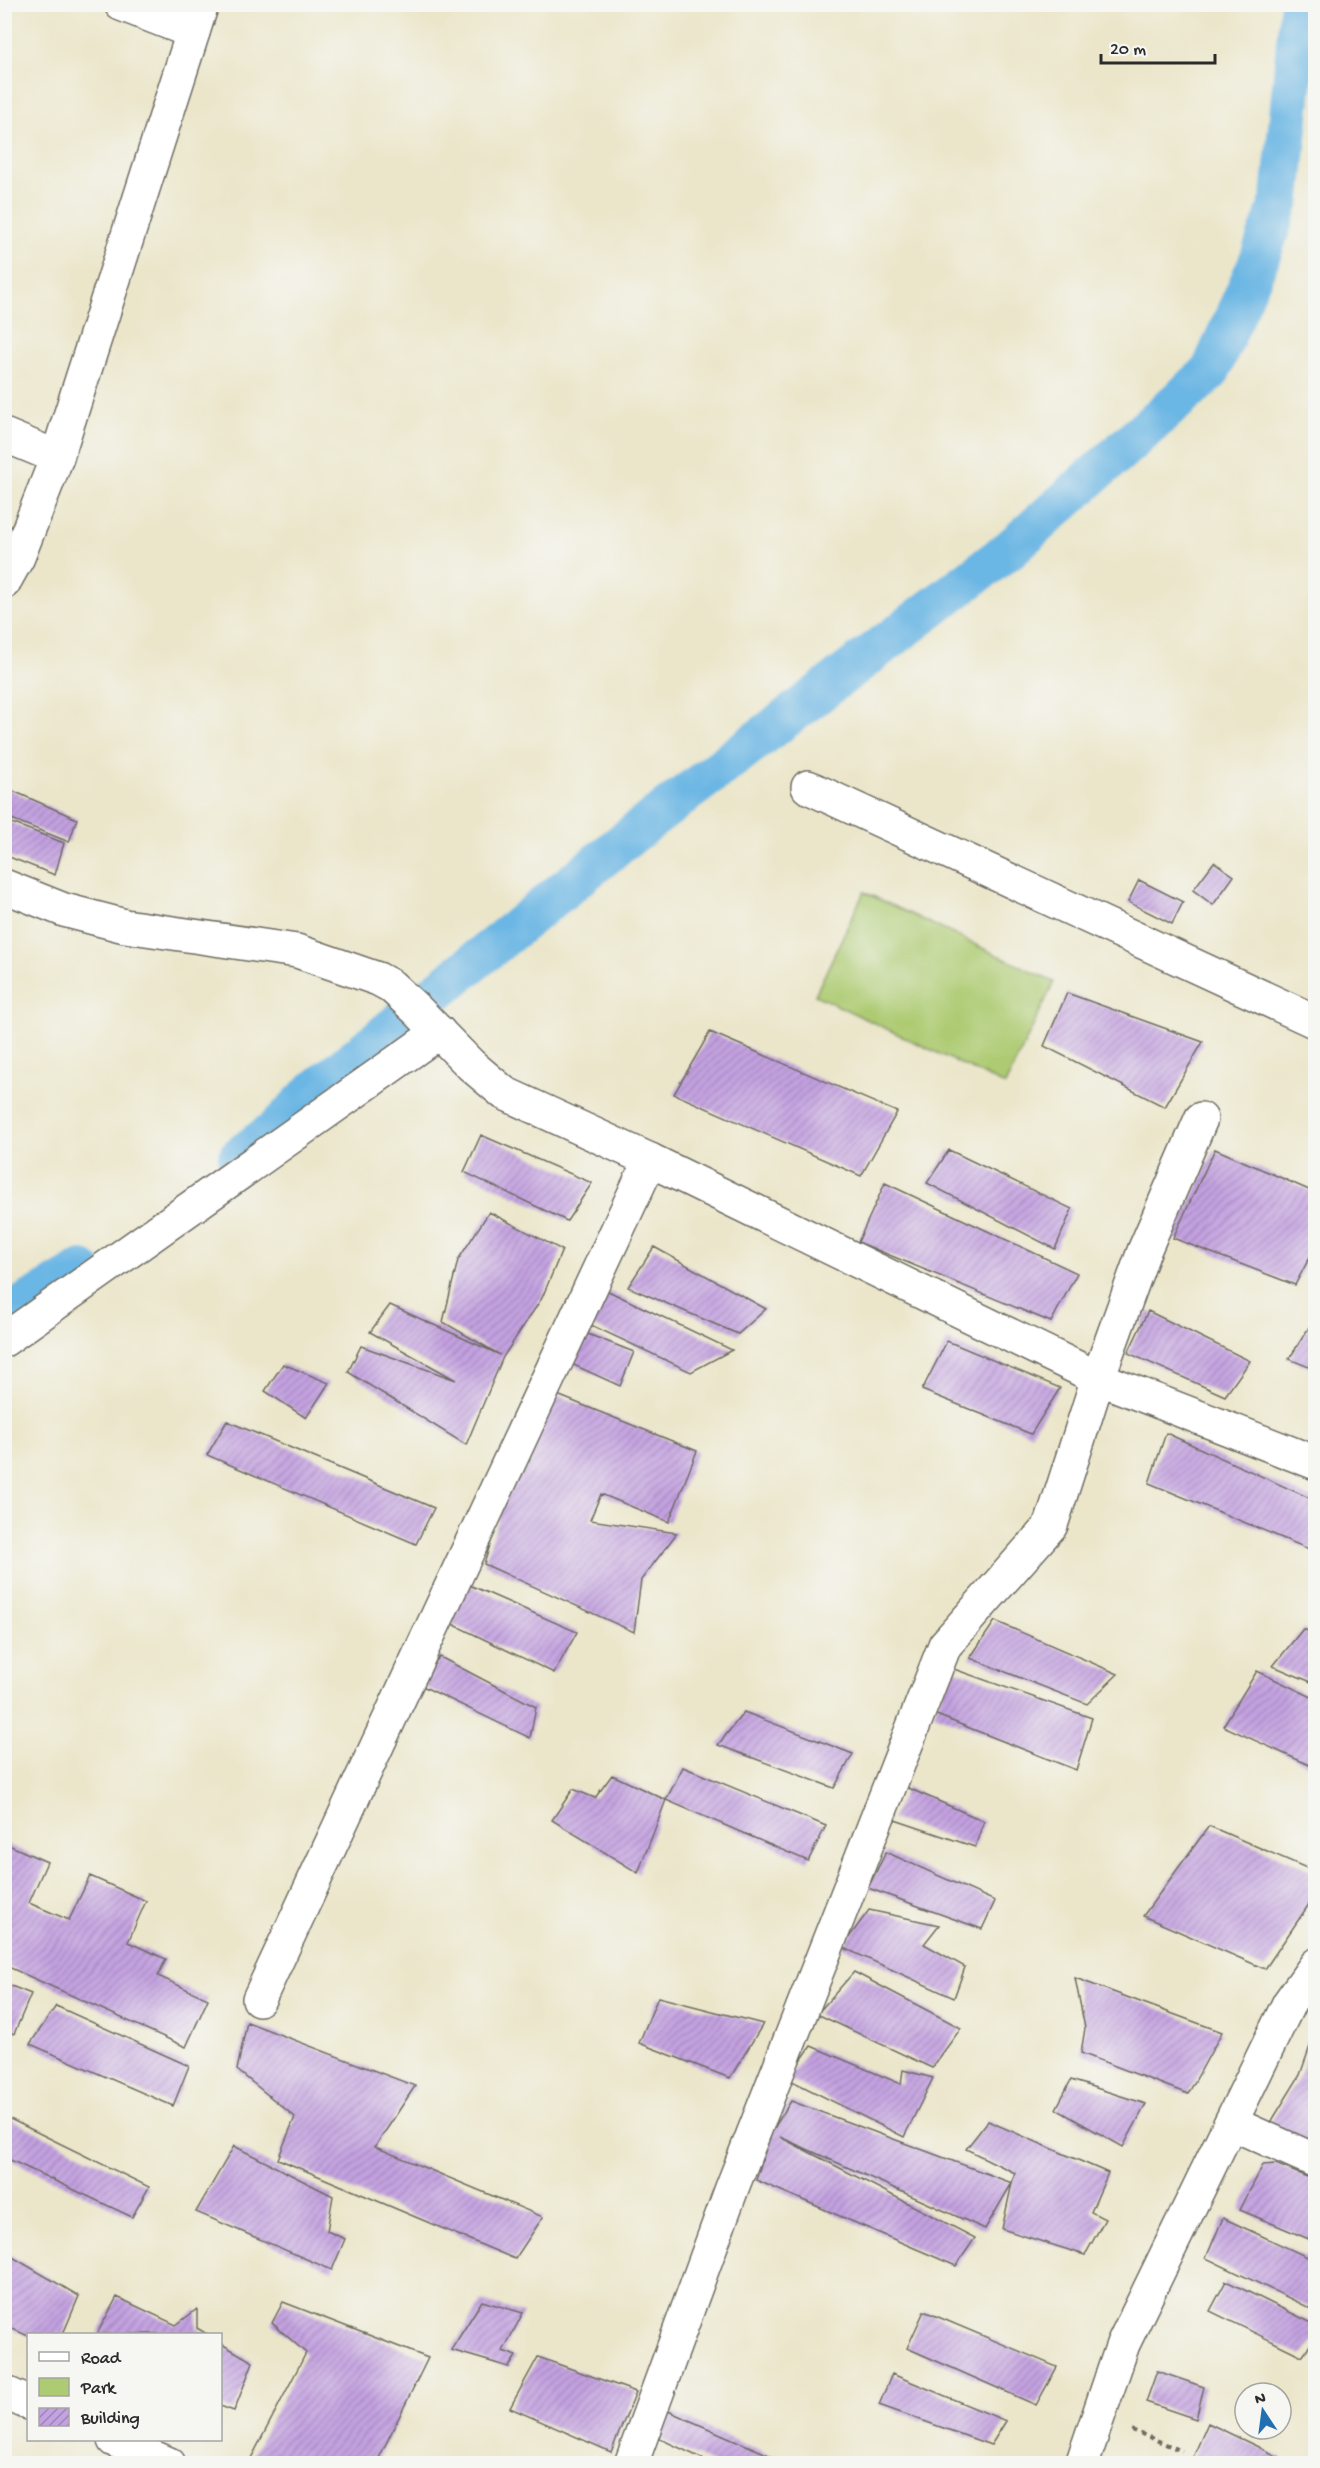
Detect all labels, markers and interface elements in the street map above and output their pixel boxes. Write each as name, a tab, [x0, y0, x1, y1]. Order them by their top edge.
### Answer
scale bar	[1101, 27, 1215, 65]
text: 20 m	[1110, 40, 1146, 61]
legend	[27, 2333, 222, 2441]
text: Road	[81, 2349, 122, 2370]
text: Park	[80, 2379, 117, 2400]
north arrow	[1233, 2381, 1293, 2441]
text: N	[1253, 2389, 1268, 2410]
text: Building	[80, 2409, 140, 2430]

